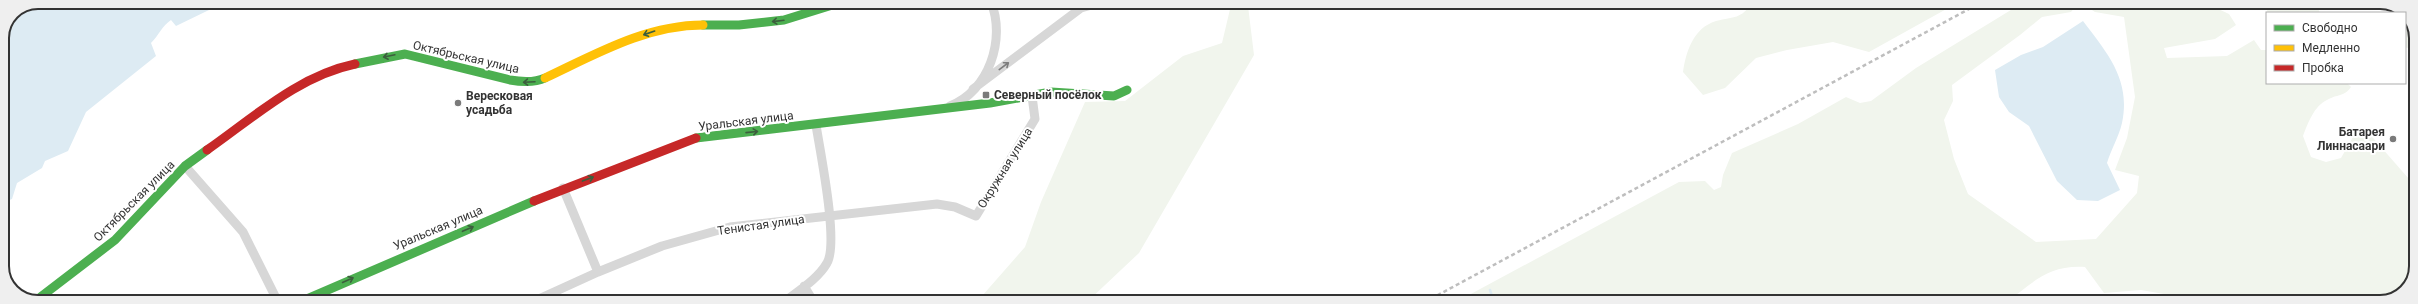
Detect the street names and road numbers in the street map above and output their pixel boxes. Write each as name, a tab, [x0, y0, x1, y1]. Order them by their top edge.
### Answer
street label: Октябрьская улица	[411, 38, 521, 76]
street label: Уральская улица	[698, 108, 794, 134]
street label: Окружная улица	[975, 125, 1035, 211]
street label: Октябрьская улица	[91, 158, 177, 244]
street label: Уральская улица	[391, 203, 485, 253]
street label: Тенистая улица	[717, 212, 805, 238]

